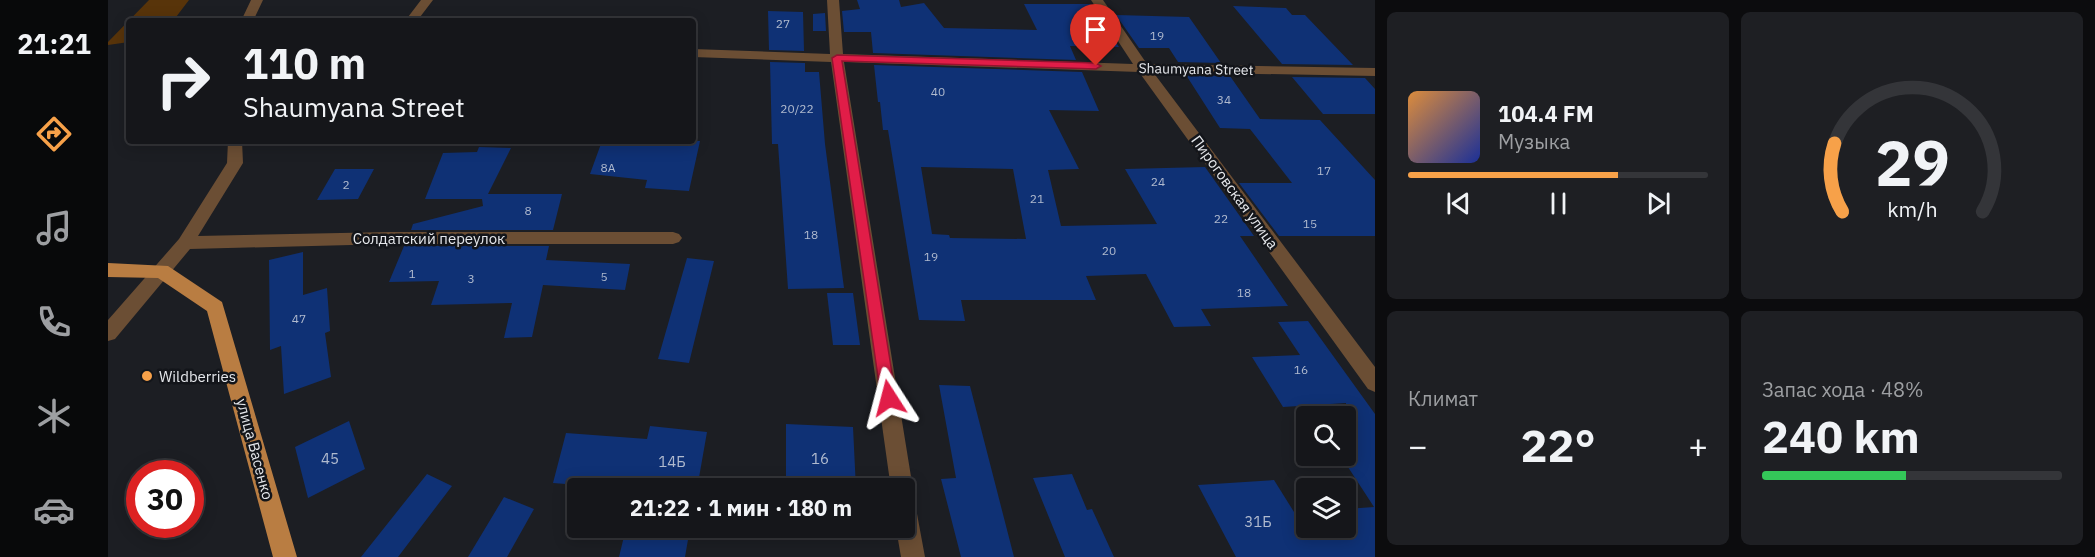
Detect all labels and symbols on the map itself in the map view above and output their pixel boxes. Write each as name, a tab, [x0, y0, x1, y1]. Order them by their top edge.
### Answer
pin	[1070, 4, 1121, 66]
house number: 27	[776, 16, 790, 31]
house number: 19	[1150, 28, 1164, 43]
street label: Shaumyana Street	[1138, 59, 1254, 79]
house number: 40	[931, 84, 945, 99]
house number: 34	[1217, 92, 1231, 107]
house number: 20/22	[780, 101, 814, 116]
street label: Пироговская улица	[1187, 131, 1283, 253]
house number: 8А	[601, 160, 616, 175]
house number: 17	[1317, 163, 1331, 178]
house number: 24	[1151, 174, 1165, 189]
house number: 2	[342, 177, 350, 192]
house number: 21	[1030, 191, 1044, 206]
house number: 8	[524, 203, 532, 218]
house number: 22	[1214, 211, 1228, 226]
house number: 15	[1303, 216, 1317, 231]
house number: 18	[804, 227, 818, 242]
street label: Солдатский переулок	[353, 229, 505, 248]
house number: 20	[1102, 243, 1116, 258]
house number: 19	[924, 249, 938, 264]
house number: 1	[408, 266, 416, 281]
house number: 5	[600, 269, 608, 284]
house number: 3	[467, 271, 475, 286]
house number: 18	[1237, 285, 1251, 300]
house number: 47	[292, 311, 306, 326]
house number: 16	[1294, 362, 1308, 377]
position arrow	[857, 366, 921, 430]
place label: Wildberries	[159, 367, 236, 386]
marker: Wildberries	[140, 369, 154, 383]
street label: улица Васенко	[232, 396, 278, 502]
house number: 45	[321, 449, 339, 468]
house number: 16	[811, 449, 829, 468]
house number: 14Б	[658, 452, 686, 471]
speed limit sign: 30	[126, 460, 204, 538]
house number: 31Б	[1244, 512, 1272, 531]

